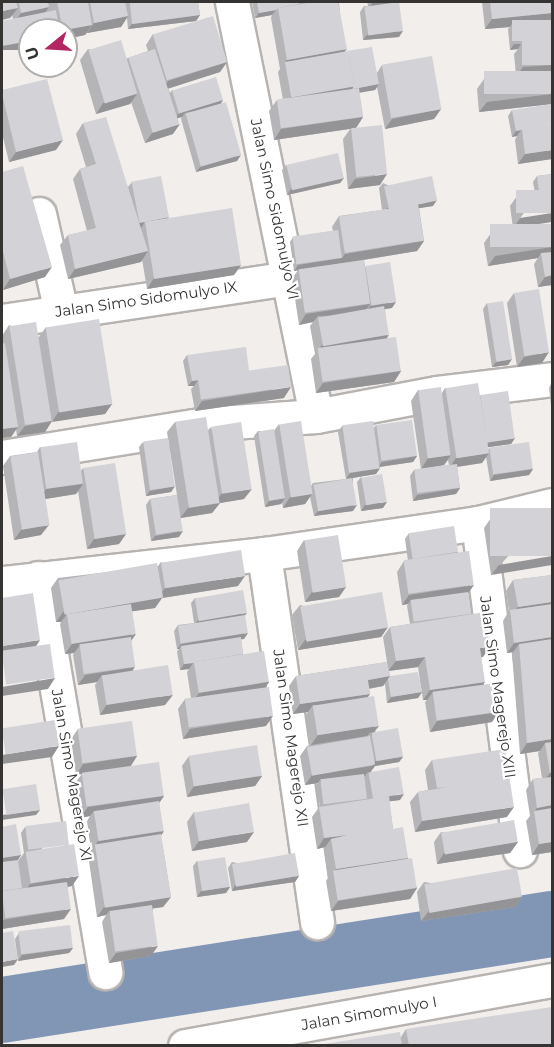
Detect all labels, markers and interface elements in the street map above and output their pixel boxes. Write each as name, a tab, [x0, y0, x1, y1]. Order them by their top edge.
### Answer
north arrow	[18, 18, 78, 78]
text: U	[21, 44, 43, 62]
street label: Jalan Simo Sidomulyo VI	[247, 117, 303, 301]
street label: Jalan Simo Sidomulyo IX	[54, 277, 238, 321]
street label: Jalan Simo Magerejo XIII	[476, 595, 520, 779]
street label: Jalan Simo Magerejo XII	[270, 648, 312, 828]
street label: Jalan Simo Magerejo XI	[48, 687, 96, 863]
street label: Jalan Simomulyo I	[300, 992, 438, 1034]

